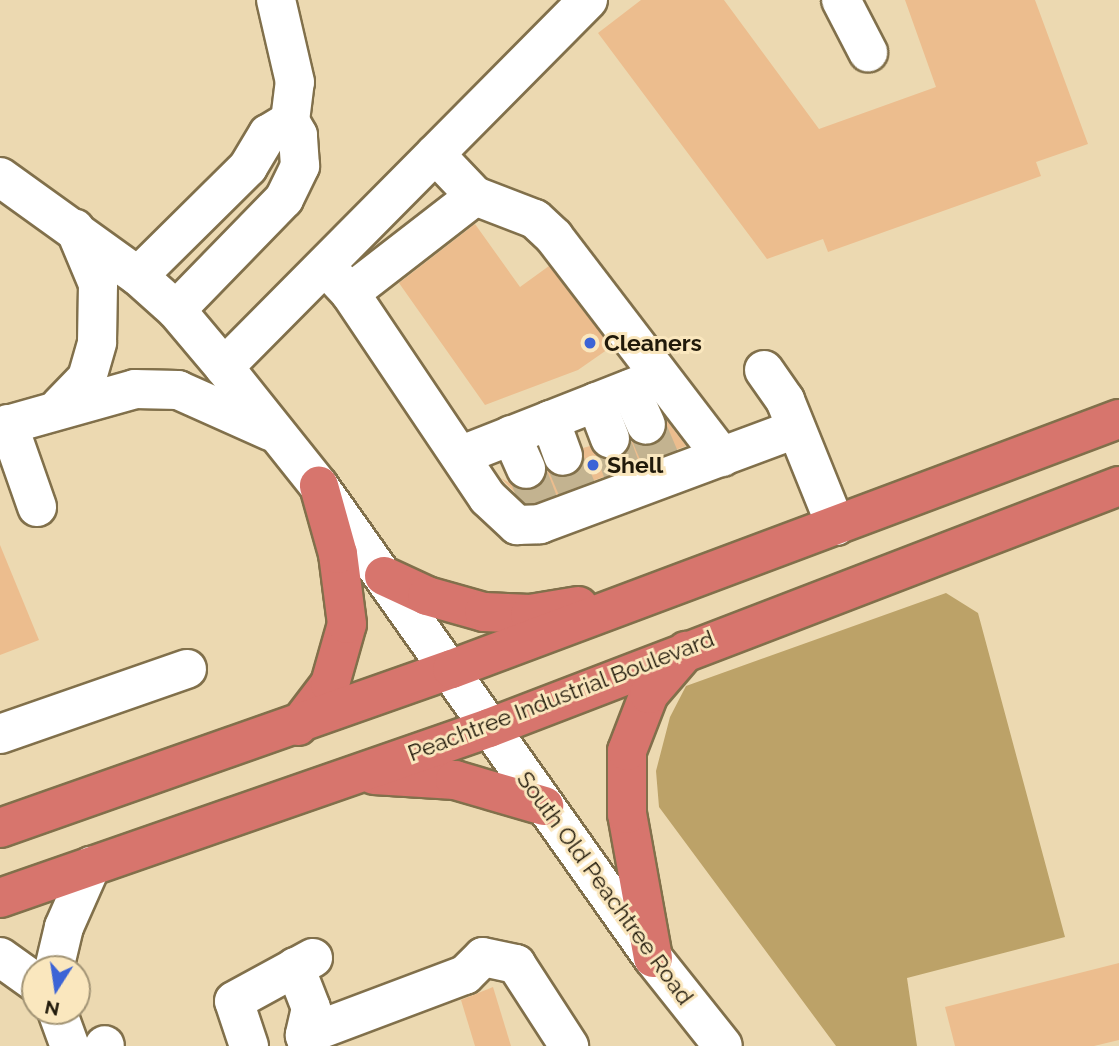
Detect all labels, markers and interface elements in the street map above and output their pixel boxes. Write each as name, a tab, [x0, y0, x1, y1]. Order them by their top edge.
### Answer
place label: Cleaners	[604, 329, 702, 357]
marker: Cleaners	[582, 335, 598, 351]
place label: Shell	[607, 451, 663, 479]
marker: Shell	[585, 457, 601, 473]
street label: Peachtree Industrial Boulevard	[404, 625, 718, 767]
street label: South Old Peachtree Road	[511, 766, 699, 1010]
north arrow	[21, 955, 91, 1025]
text: N	[43, 996, 61, 1021]

